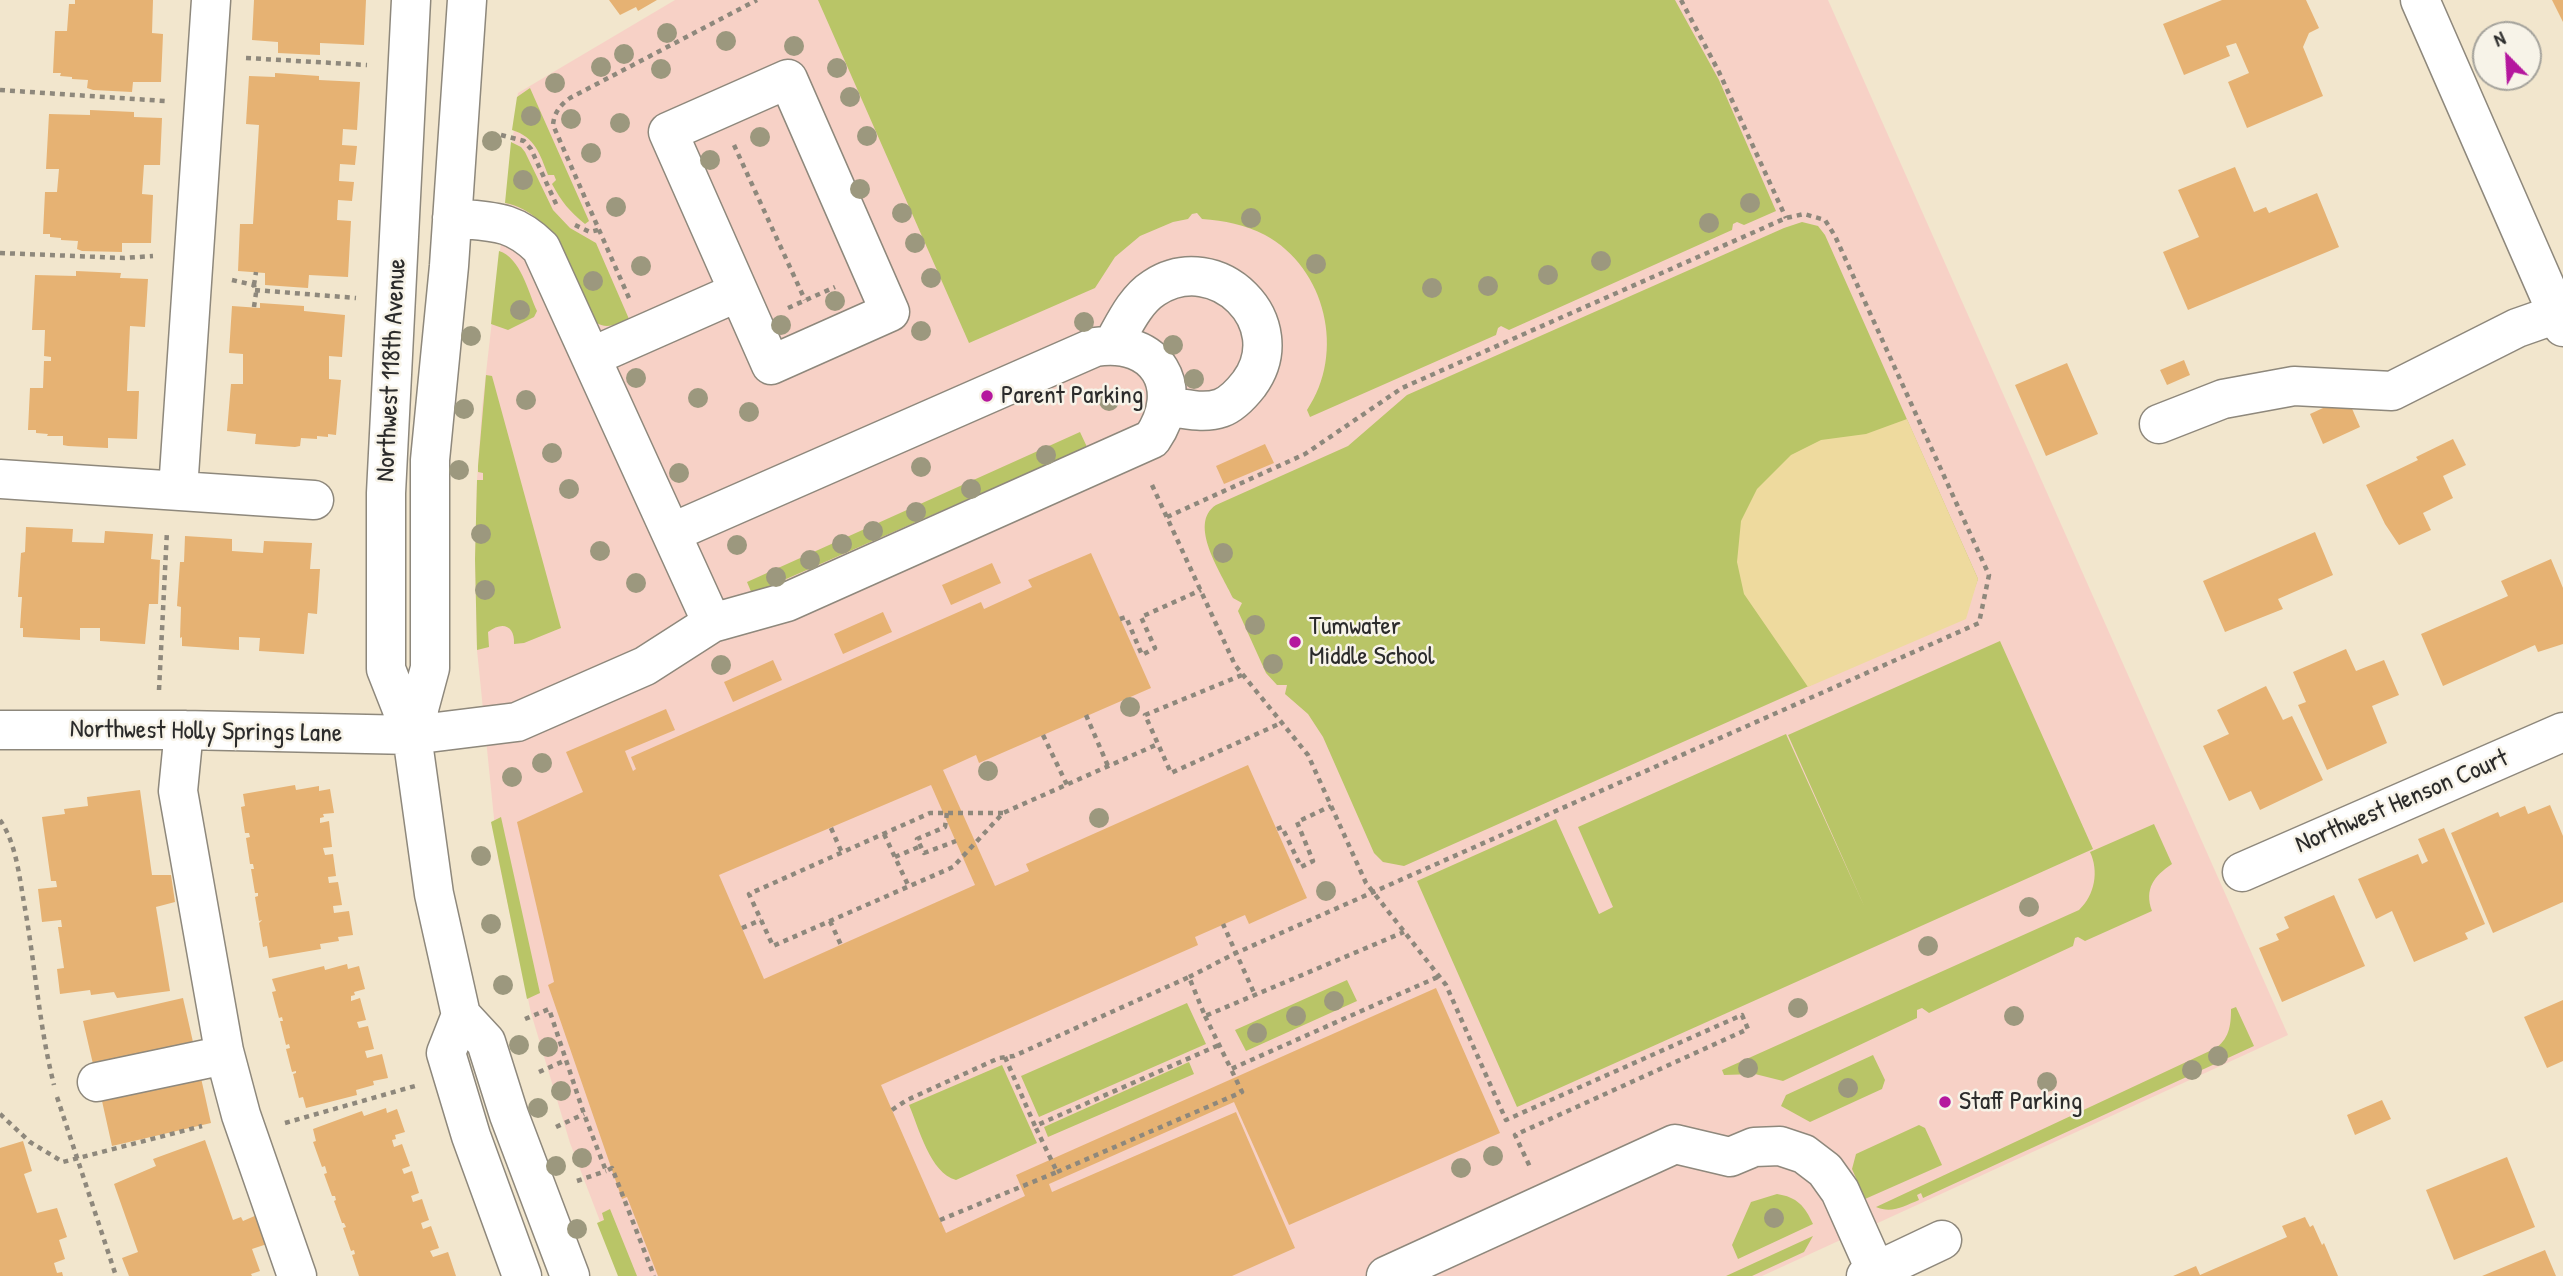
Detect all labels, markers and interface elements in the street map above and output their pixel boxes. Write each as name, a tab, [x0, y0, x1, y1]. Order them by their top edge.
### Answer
north arrow	[2472, 21, 2542, 91]
text: N	[2489, 25, 2509, 53]
street label: Northwest 118th Avenue	[371, 258, 413, 482]
place label: Parent Parking	[1001, 380, 1143, 412]
marker: Parent Parking	[979, 388, 995, 404]
place label: Tumwater Middle School	[1309, 611, 1435, 672]
marker: Tumwater Middle School	[1287, 634, 1303, 650]
street label: Northwest Holly Springs Lane	[69, 714, 343, 750]
street label: Northwest Henson Court	[2291, 743, 2513, 861]
place label: Staff Parking	[1959, 1086, 2082, 1118]
marker: Staff Parking	[1937, 1094, 1953, 1110]

